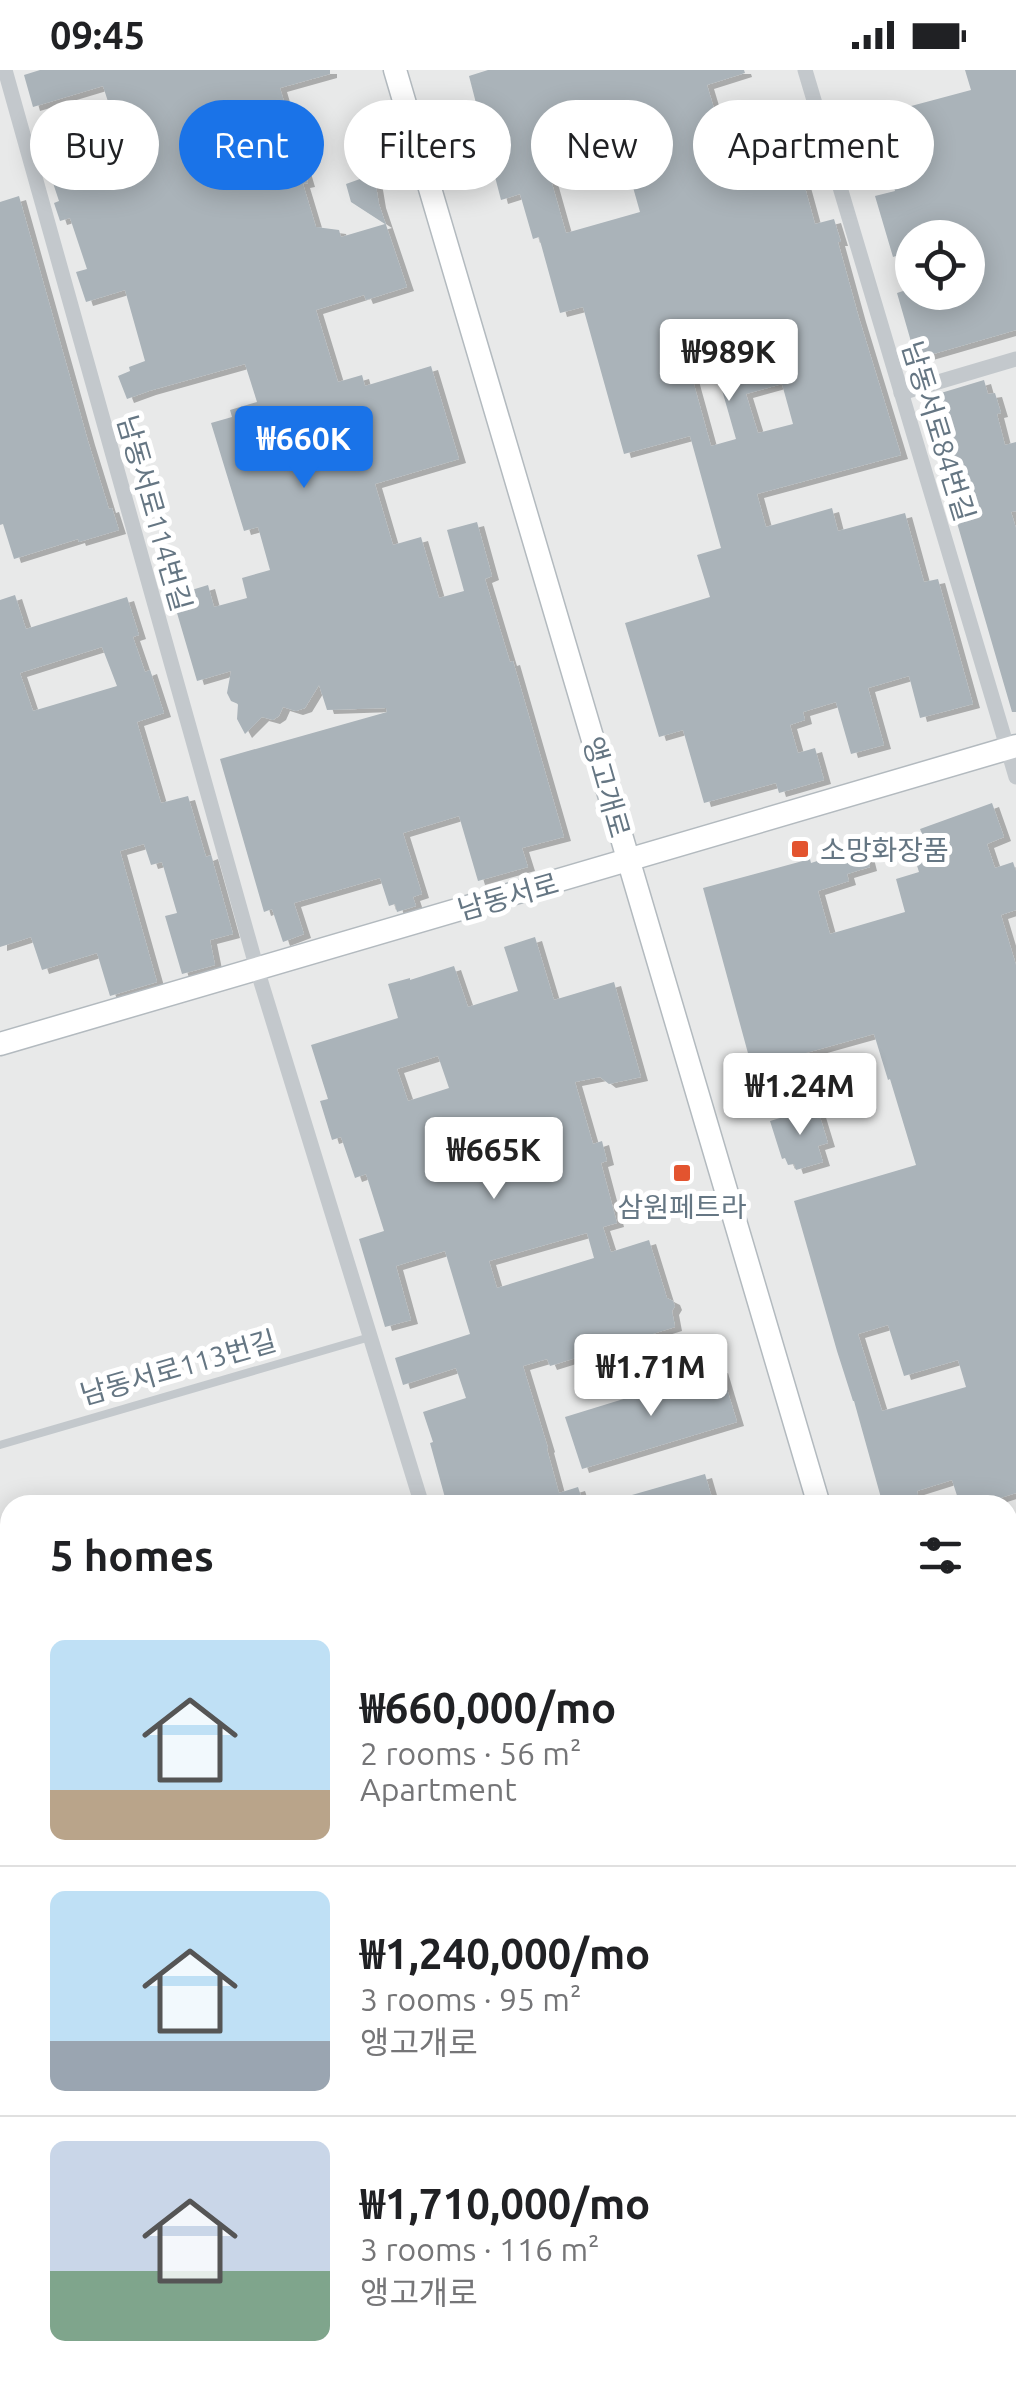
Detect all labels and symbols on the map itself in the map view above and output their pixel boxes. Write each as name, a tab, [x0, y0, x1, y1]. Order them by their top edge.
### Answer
pin: ₩989K	[659, 319, 799, 404]
street label: 남동서로84번길	[897, 337, 981, 525]
pin: ₩660K	[234, 406, 374, 491]
street label: 남동서로114번길	[112, 412, 198, 614]
street label: 앵고개로	[578, 733, 636, 841]
place label: 소망화장품	[820, 834, 949, 865]
marker: 소망화장품	[789, 838, 811, 860]
street label: 남동서로	[454, 867, 562, 925]
pin: ₩1.24M	[719, 1053, 881, 1138]
pin: ₩665K	[424, 1117, 564, 1202]
marker: 삼원페트라	[671, 1162, 693, 1184]
place label: 삼원페트라	[618, 1191, 747, 1222]
street label: 남동서로113번길	[77, 1324, 279, 1410]
pin: ₩1.71M	[570, 1334, 732, 1419]

